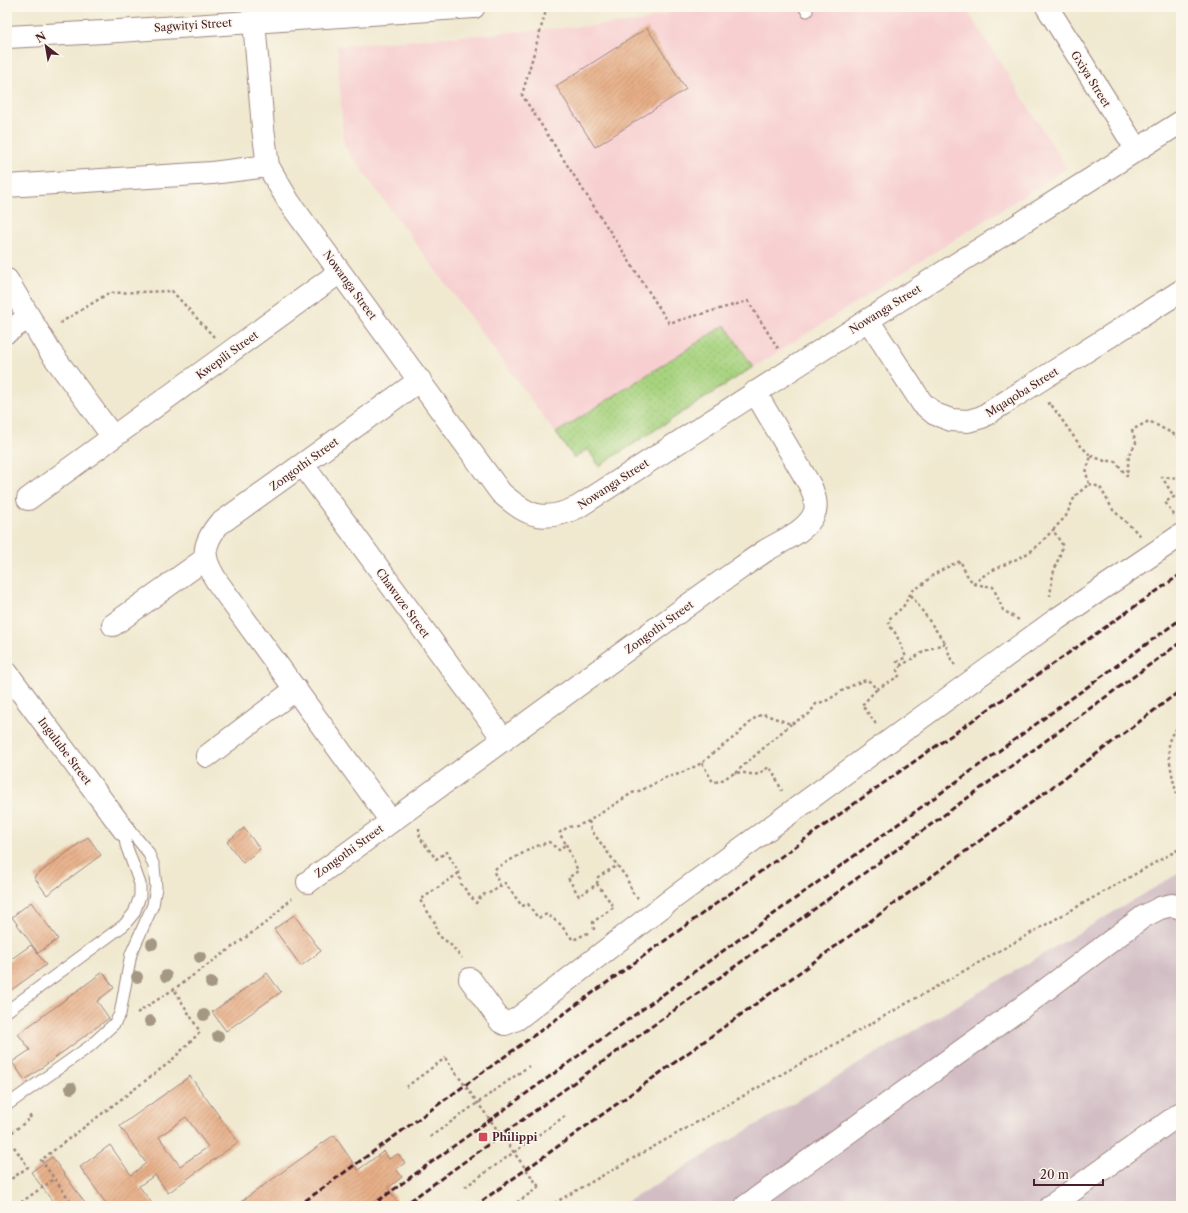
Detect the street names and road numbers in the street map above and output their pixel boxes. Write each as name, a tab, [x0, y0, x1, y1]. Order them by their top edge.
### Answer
street label: Sagwityi Street	[154, 15, 233, 35]
street label: Gxiya Street	[1068, 48, 1114, 110]
street label: Nowanga Street	[320, 248, 380, 322]
street label: Nowanga Street	[846, 281, 924, 337]
street label: Kwepili Street	[193, 328, 261, 382]
street label: Mqaqoba Street	[983, 364, 1061, 420]
street label: Zongothi Street	[267, 434, 341, 494]
street label: Nowanga Street	[575, 456, 651, 512]
street label: Chawuze Street	[373, 565, 433, 641]
street label: Zongothi Street	[622, 597, 696, 657]
street label: Ingulube Street	[35, 715, 95, 787]
street label: Zongothi Street	[312, 821, 386, 881]

